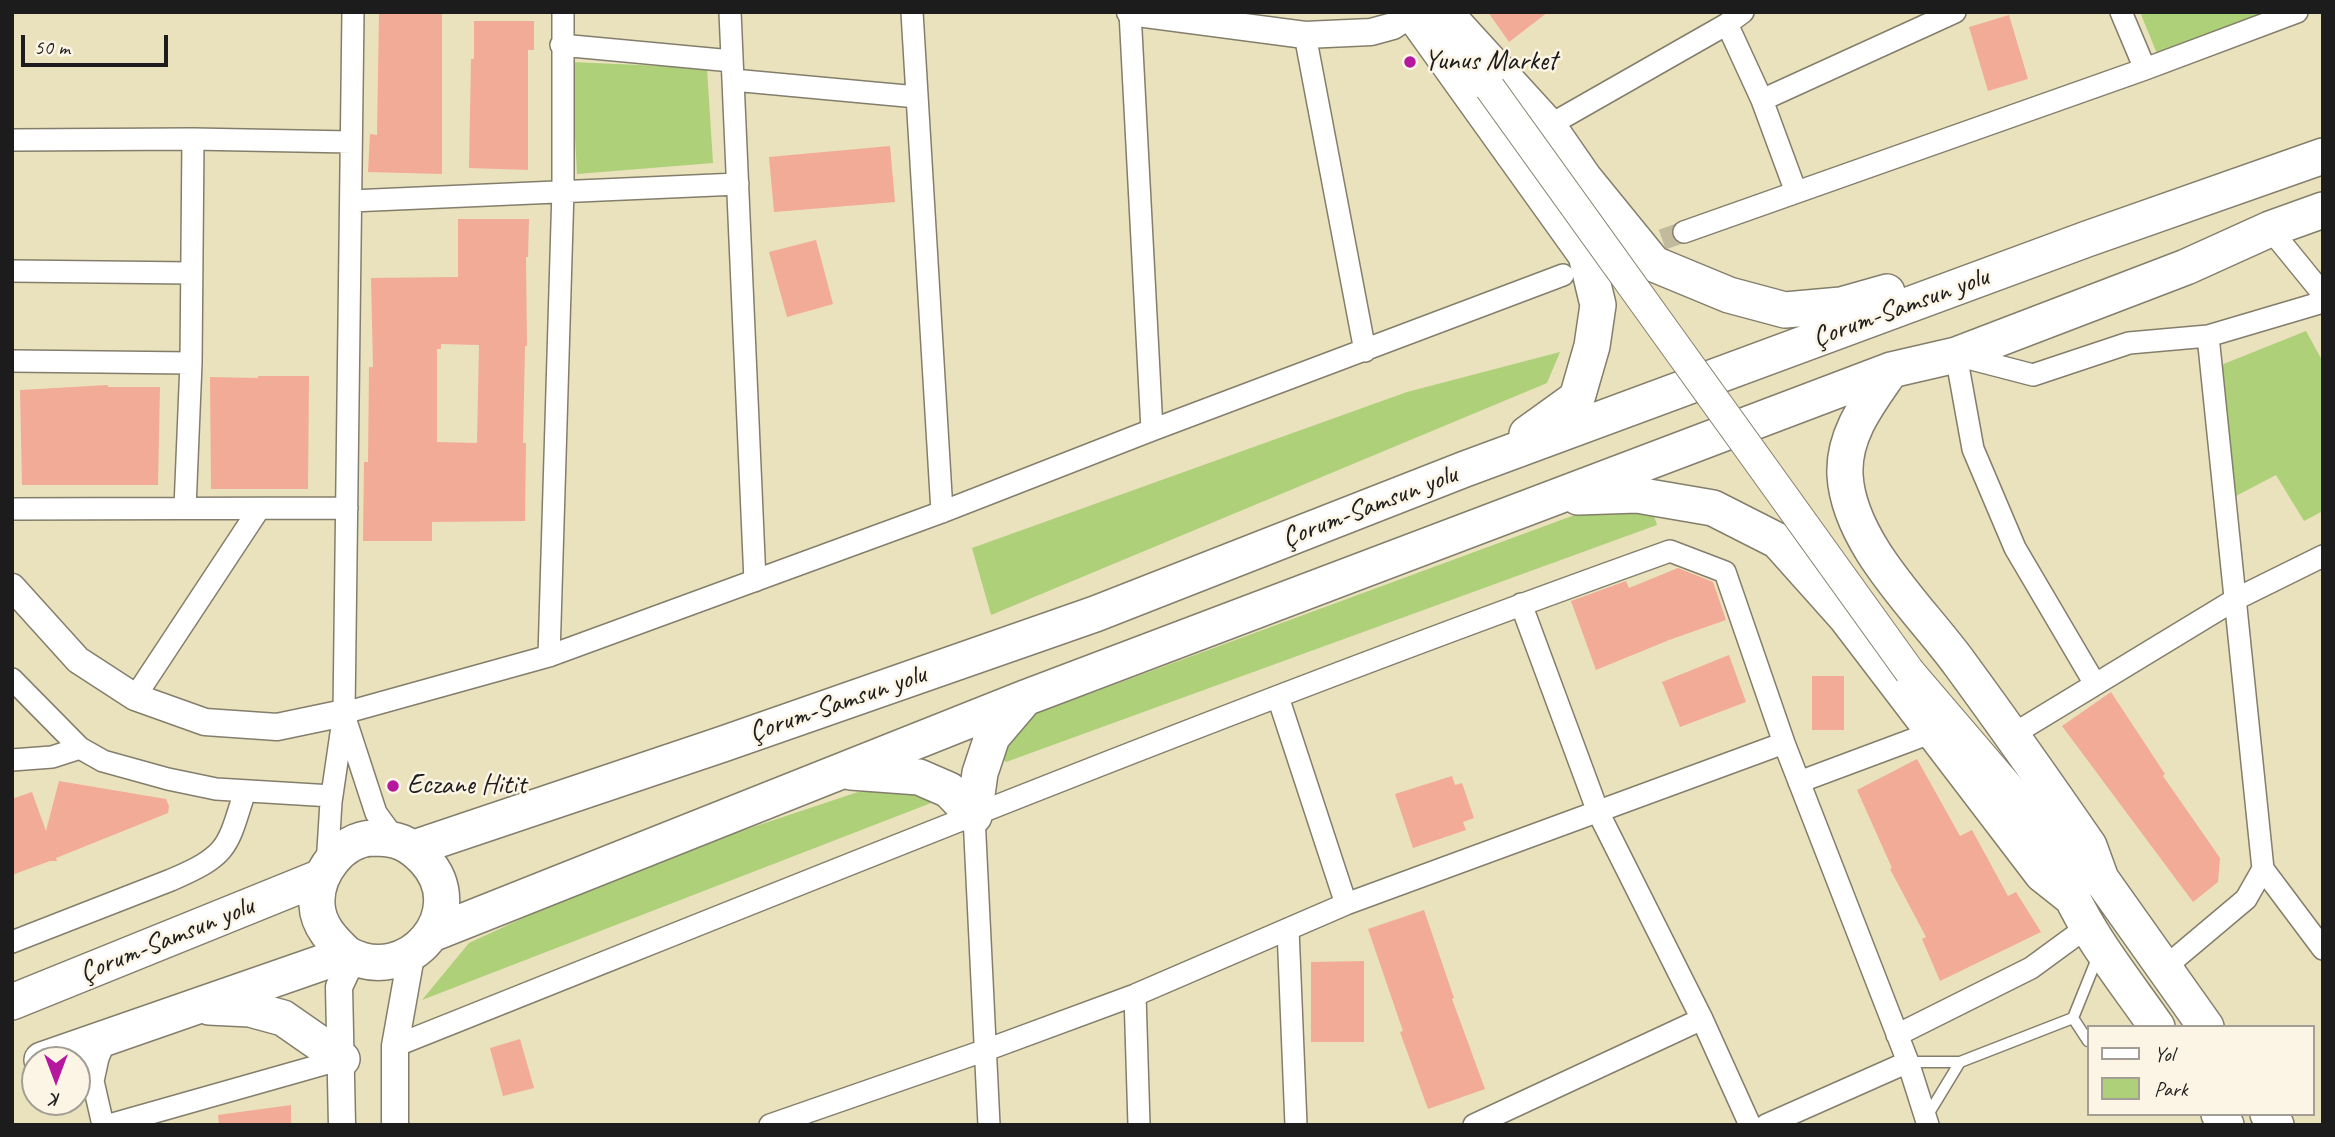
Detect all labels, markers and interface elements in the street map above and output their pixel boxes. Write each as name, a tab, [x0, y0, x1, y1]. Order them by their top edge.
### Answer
scale bar	[24, 21, 172, 65]
text: 50 m	[34, 34, 70, 60]
place label: Yunus Market	[1424, 45, 1557, 79]
marker: Yunus Market	[1402, 54, 1418, 70]
street label: Çorum-Samsun yolu	[1808, 261, 1994, 355]
street label: Çorum-Samsun yolu	[1278, 458, 1462, 556]
street label: Çorum-Samsun yolu	[745, 658, 931, 750]
place label: Eczane Hitit	[407, 769, 526, 803]
marker: Eczane Hitit	[385, 778, 401, 794]
street label: Çorum-Samsun yolu	[75, 890, 259, 990]
legend	[2086, 1025, 2314, 1116]
text: Yol	[2154, 1041, 2174, 1067]
north arrow	[21, 1046, 91, 1116]
text: Park	[2154, 1076, 2187, 1102]
text: K	[51, 1088, 61, 1112]

